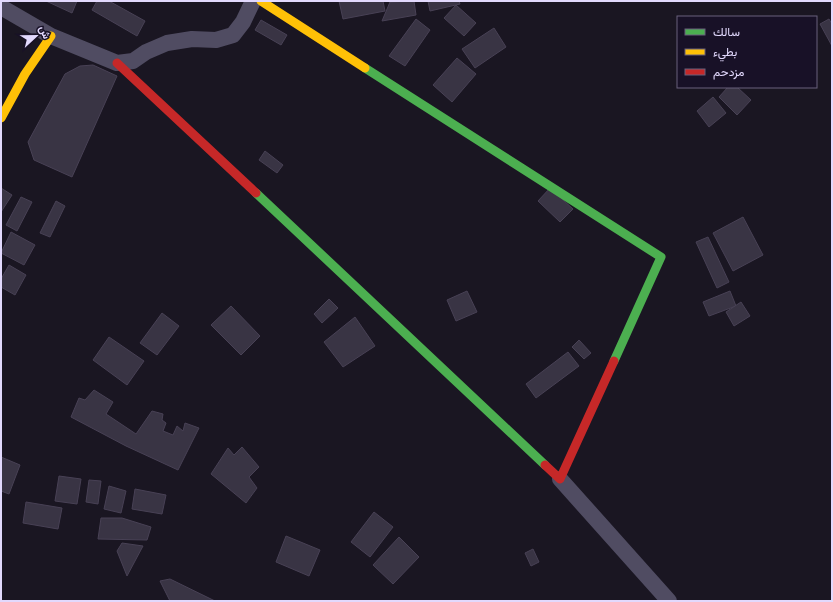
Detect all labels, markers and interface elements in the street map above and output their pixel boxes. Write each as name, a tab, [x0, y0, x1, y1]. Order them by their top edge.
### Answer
north arrow	[16, 16, 56, 56]
legend	[677, 16, 817, 88]
text: ش	[35, 24, 54, 41]
text: سالك	[713, 24, 740, 40]
text: بطيء	[713, 44, 737, 62]
text: مزدحم	[713, 64, 744, 80]

